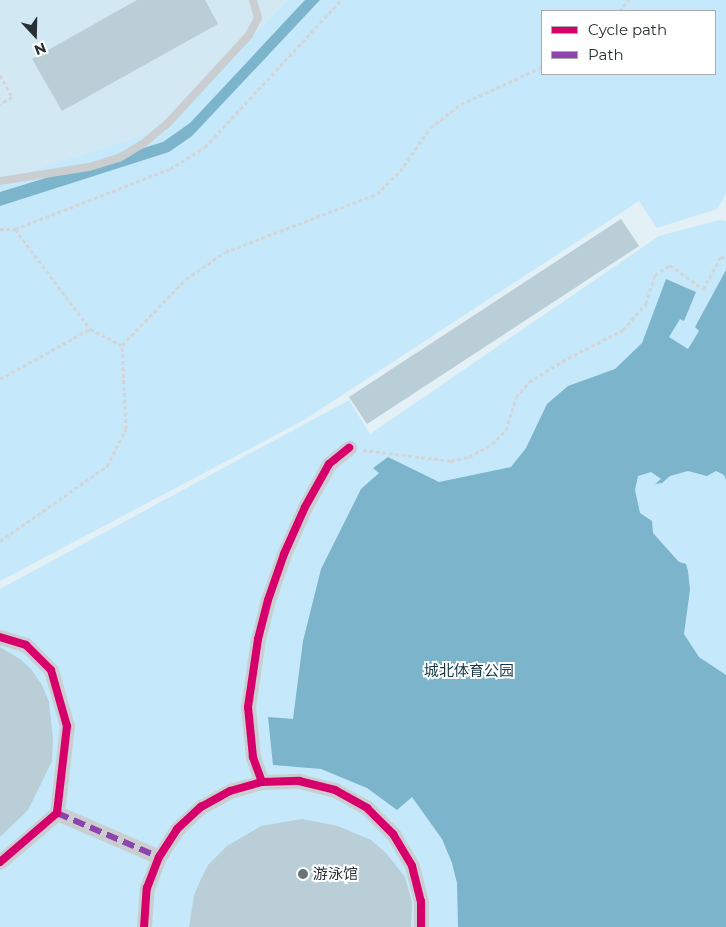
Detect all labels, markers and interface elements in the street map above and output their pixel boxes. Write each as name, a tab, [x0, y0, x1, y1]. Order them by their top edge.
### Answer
north arrow	[10, 10, 60, 60]
legend	[541, 10, 716, 75]
text: Cycle path	[588, 20, 667, 39]
text: N	[32, 39, 49, 59]
text: Path	[588, 45, 624, 64]
park label: 城北体育公园	[424, 662, 514, 680]
place label: 游泳馆	[313, 865, 358, 883]
marker: 游泳馆	[297, 868, 309, 880]

